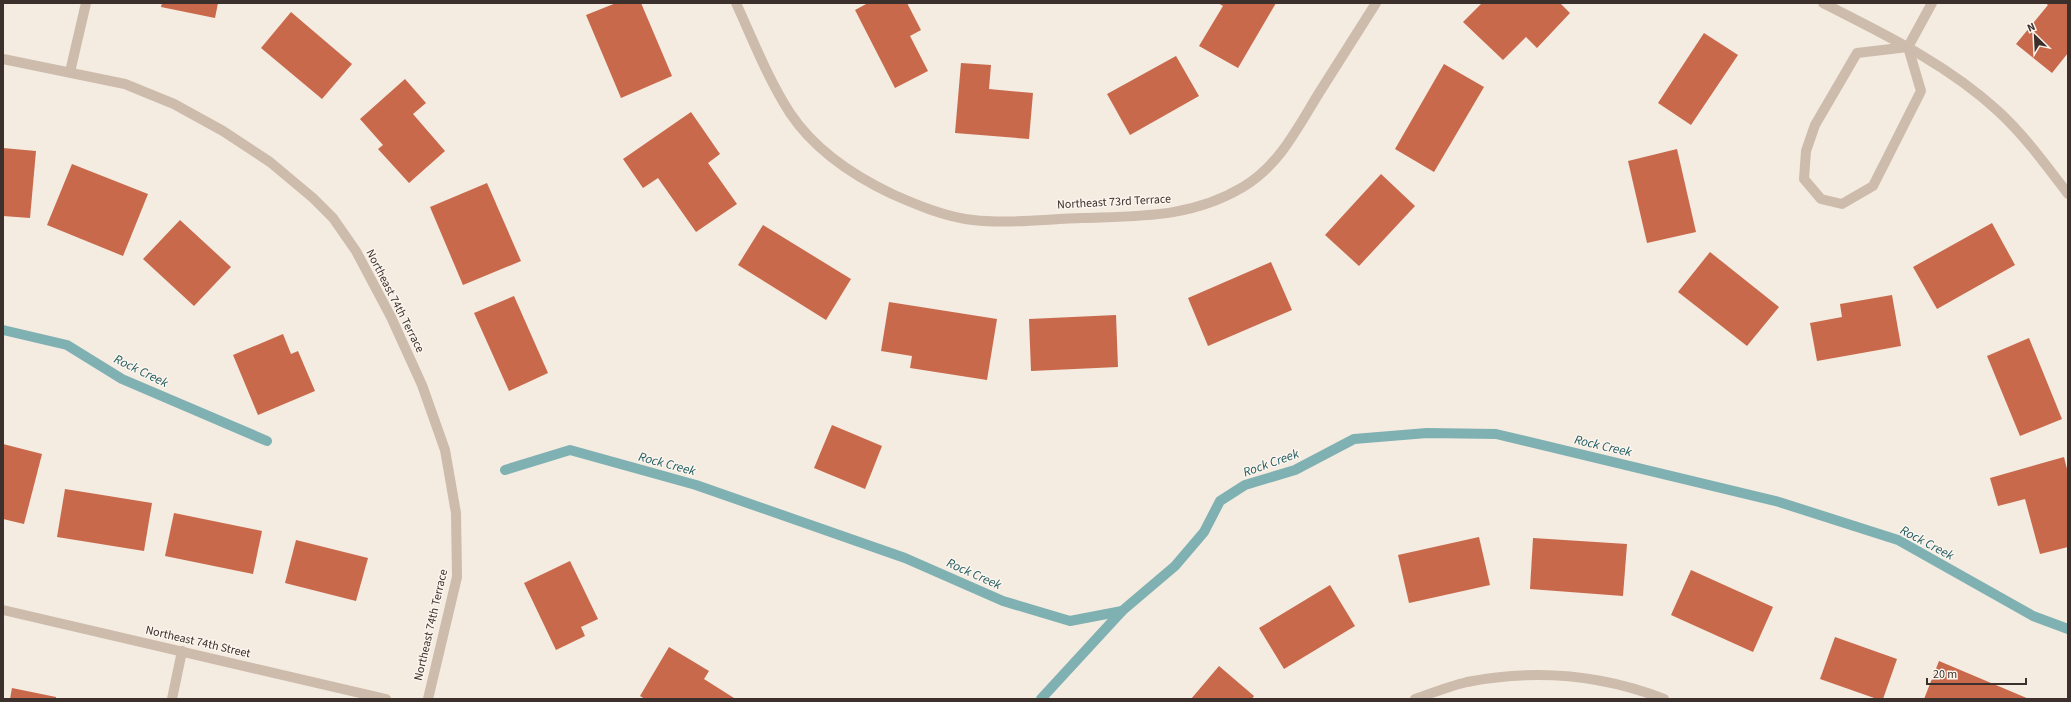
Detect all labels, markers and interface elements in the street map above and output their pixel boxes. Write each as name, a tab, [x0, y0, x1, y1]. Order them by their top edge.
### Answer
north arrow	[2015, 16, 2055, 56]
text: N	[2025, 19, 2038, 36]
street label: Northeast 73rd Terrace	[1057, 191, 1171, 213]
street label: Northeast 74th Terrace	[362, 246, 428, 356]
water label: Rock Creek	[111, 350, 172, 392]
water label: Rock Creek	[1573, 431, 1634, 462]
water label: Rock Creek	[1241, 444, 1302, 481]
water label: Rock Creek	[636, 448, 698, 480]
water label: Rock Creek	[1897, 521, 1958, 565]
water label: Rock Creek	[944, 554, 1005, 594]
street label: Northeast 74th Terrace	[410, 568, 452, 682]
street label: Northeast 74th Street	[144, 622, 252, 662]
scale bar	[1927, 660, 2026, 686]
text: 20 m	[1933, 666, 1957, 683]

